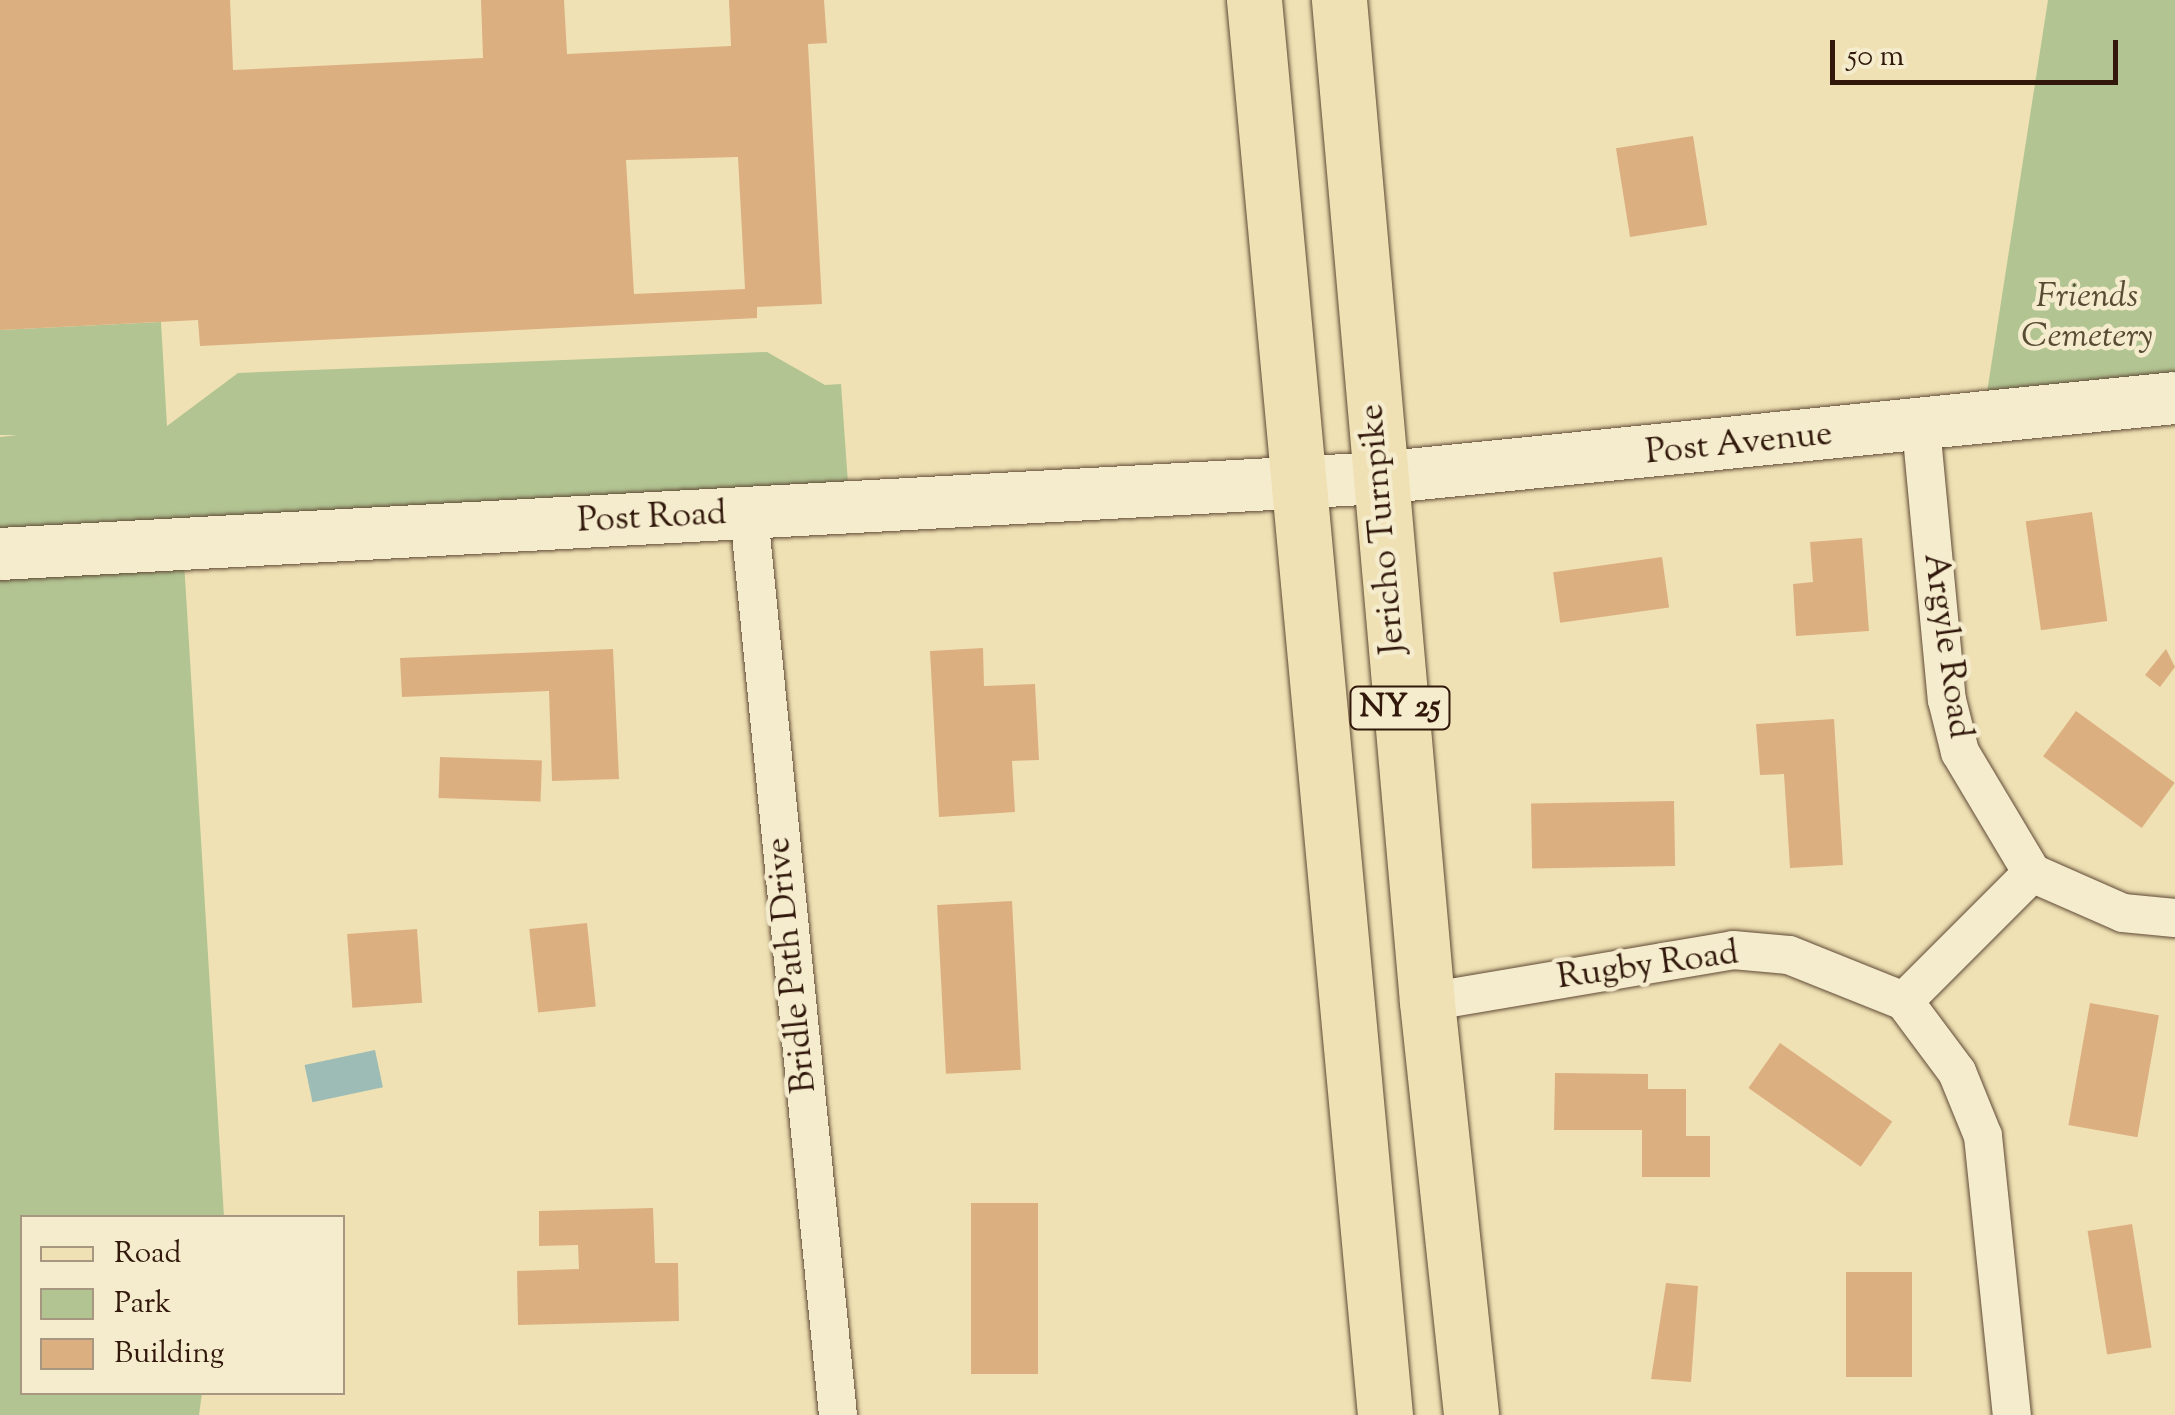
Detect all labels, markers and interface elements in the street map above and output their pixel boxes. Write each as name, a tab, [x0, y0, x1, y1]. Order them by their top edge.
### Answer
scale bar	[1835, 20, 2122, 82]
text: 50 m	[1847, 36, 1904, 79]
park label: Friends Cemetery	[2021, 277, 2153, 359]
street label: Jericho Turnpike	[1352, 402, 1416, 656]
street label: Post Avenue	[1644, 414, 1834, 476]
street label: Post Road	[576, 494, 728, 544]
street label: Argyle Road	[1912, 550, 1980, 742]
road number: NY 25	[1348, 681, 1452, 735]
street label: Bridle Path Drive	[759, 835, 827, 1095]
street label: Rugby Road	[1555, 933, 1741, 1001]
legend	[20, 1215, 345, 1395]
text: Road	[114, 1233, 181, 1276]
text: Park	[114, 1283, 171, 1326]
text: Building	[114, 1333, 224, 1376]

